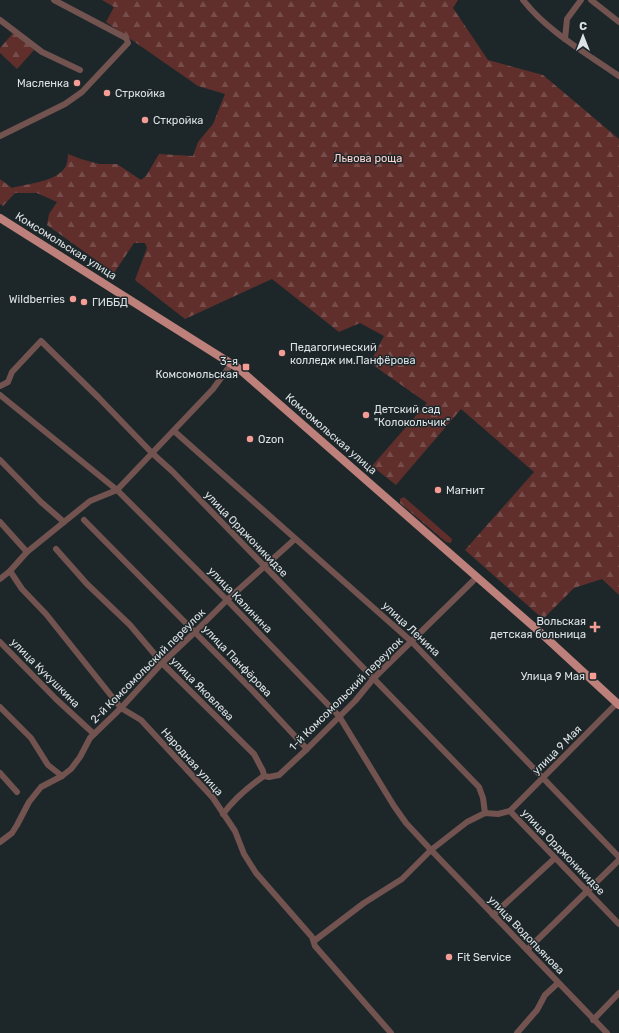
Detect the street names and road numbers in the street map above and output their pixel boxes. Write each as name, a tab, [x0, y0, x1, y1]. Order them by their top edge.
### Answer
street label: Комсомольская улица	[13, 210, 119, 282]
street label: Комсомольская улица	[283, 391, 379, 477]
street label: улица Орджоникидзе	[202, 488, 290, 580]
street label: улица Калинина	[205, 564, 275, 636]
street label: улица Ленина	[379, 599, 443, 659]
street label: 2-й Комсомольский переулок	[88, 606, 208, 726]
street label: улица Панфёрова	[200, 623, 274, 699]
street label: 1-й Комсомольский переулок	[286, 634, 406, 754]
street label: улица Кукушкина	[8, 636, 82, 710]
street label: улица Яковлева	[168, 655, 236, 723]
street label: улица 9 Мая	[530, 723, 584, 777]
street label: Народная улица	[158, 726, 226, 798]
street label: улица Орджоникидзе	[519, 806, 607, 898]
street label: улица Водопьянова	[485, 893, 567, 977]

